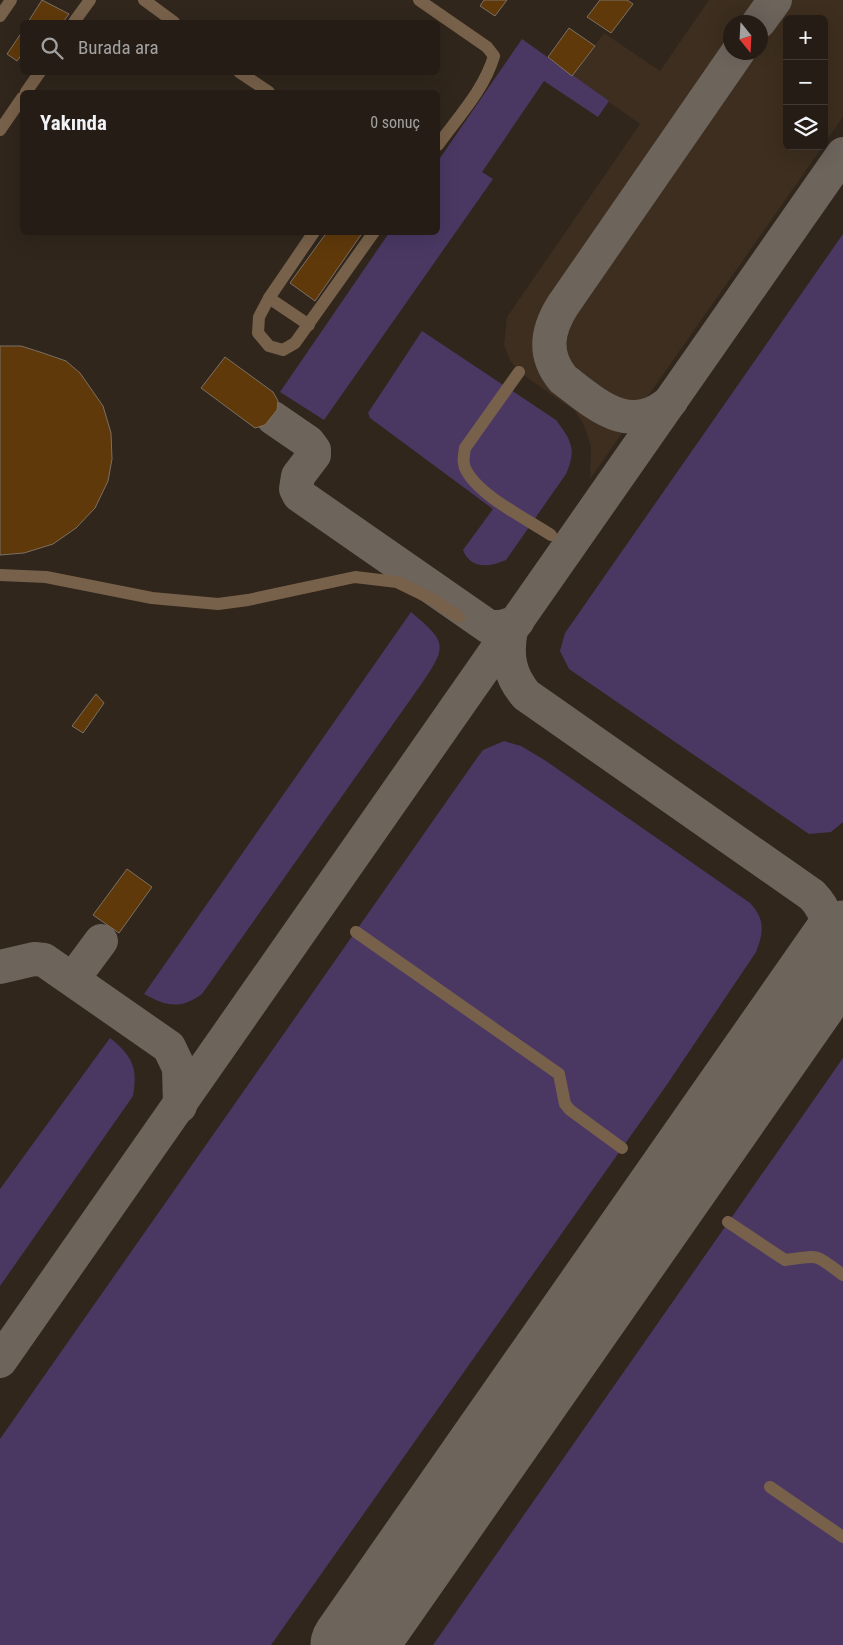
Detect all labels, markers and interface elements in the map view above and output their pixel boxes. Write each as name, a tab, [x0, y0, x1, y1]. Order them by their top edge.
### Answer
north arrow	[723, 15, 768, 60]
map controls	[783, 15, 828, 150]
button: +	[783, 15, 828, 60]
search box	[20, 20, 440, 75]
icon: search	[38, 34, 66, 62]
text: Burada ara	[78, 36, 159, 59]
button: −	[783, 60, 828, 105]
button: layers	[783, 105, 828, 150]
text: Yakında	[40, 111, 107, 135]
text: 0 sonuç	[370, 113, 420, 132]

